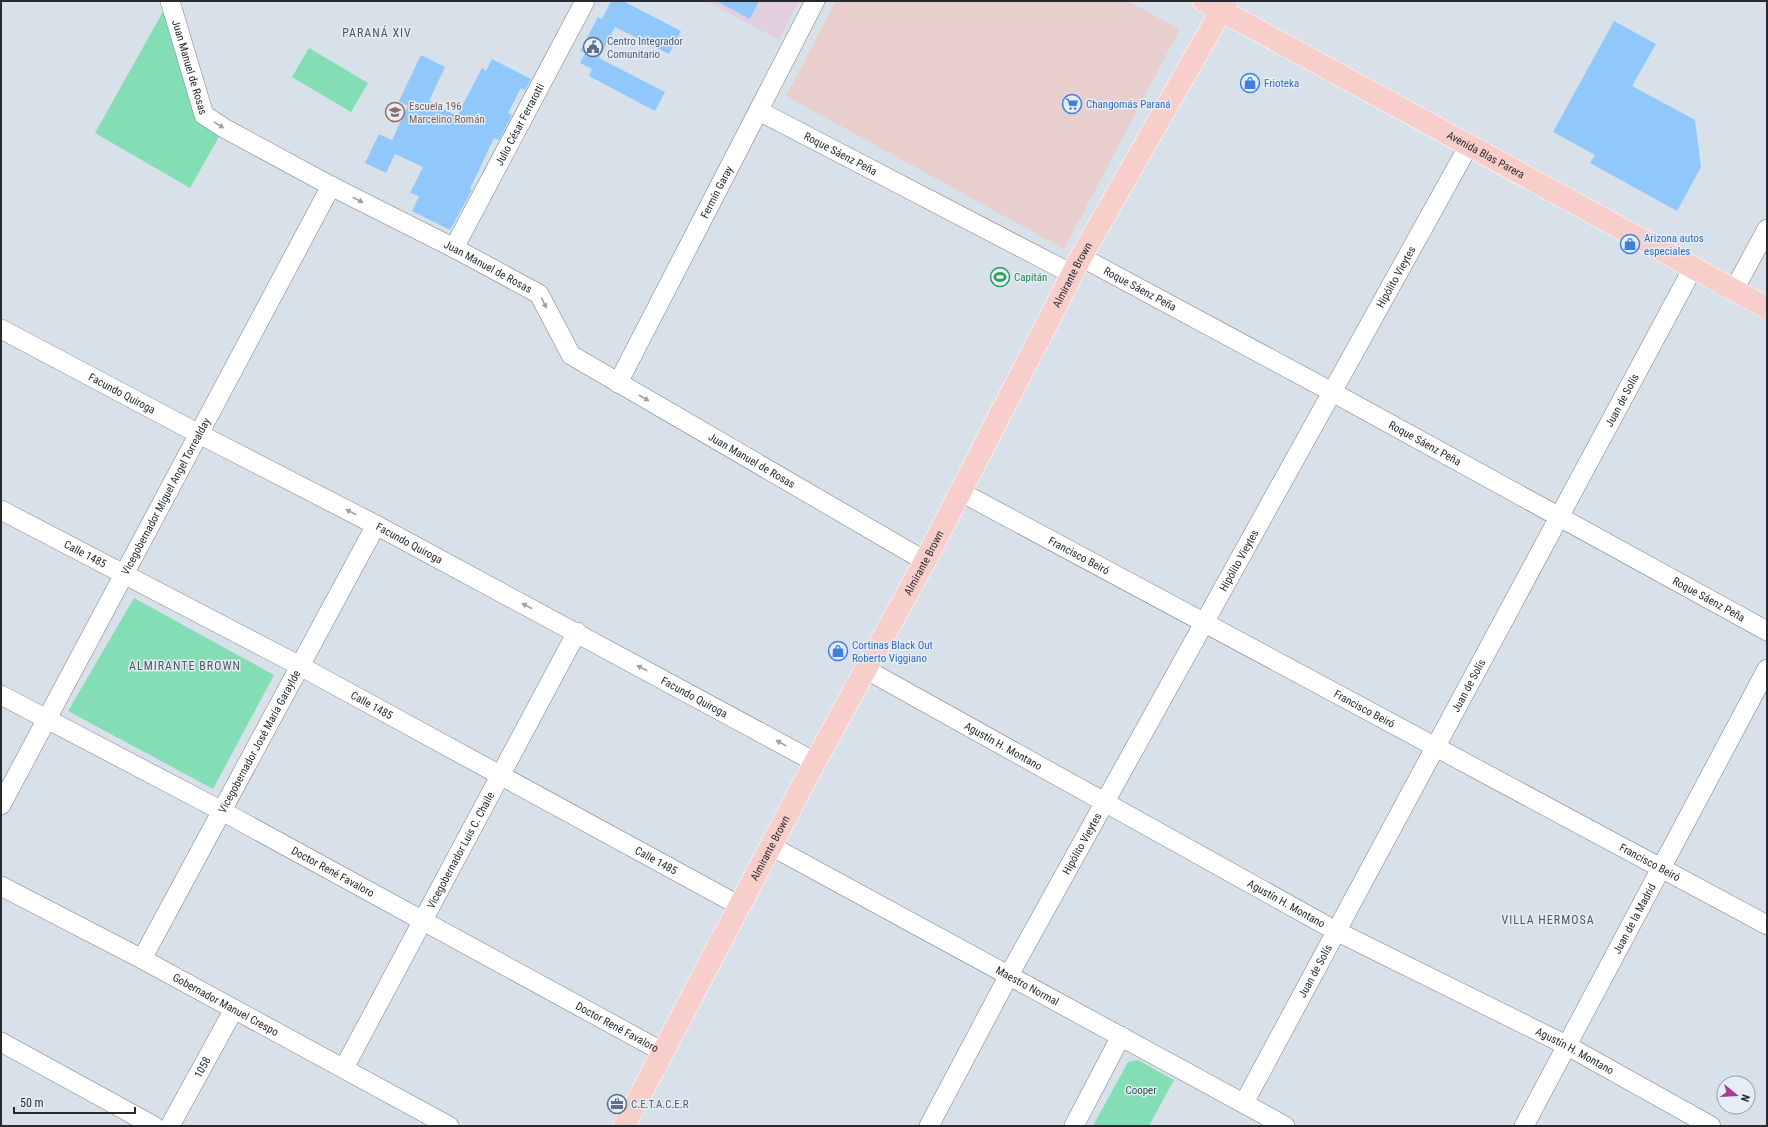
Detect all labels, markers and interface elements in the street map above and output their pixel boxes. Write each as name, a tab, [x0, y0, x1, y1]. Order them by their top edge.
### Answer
street label: Juan Manuel de Rosas	[169, 18, 209, 116]
district label: PARANÁ XIV	[342, 25, 412, 40]
place label: Centro Integrador Comunitario	[607, 35, 684, 61]
public building icon: Centro Integrador Comunitario	[582, 36, 604, 58]
shop icon: Frioteka	[1239, 72, 1261, 94]
place label: Frioteka	[1264, 77, 1299, 90]
street label: Julio César Ferrarotti	[493, 81, 547, 168]
supermarket icon: Changomás Paraná	[1061, 93, 1083, 115]
place label: Changomás Paraná	[1086, 98, 1171, 111]
place label: Escuela 196 Marcelino Román	[409, 100, 485, 126]
school or university icon: Escuela 196 Marcelino Román	[384, 101, 406, 123]
one-way arrow	[214, 121, 224, 129]
street label: Avenida Blas Parera	[1444, 129, 1527, 182]
street label: Roque Sáenz Peña	[802, 130, 879, 178]
street label: Fermín Garay	[698, 163, 736, 221]
one-way arrow	[352, 197, 364, 203]
place label: Arizona autos especiales	[1644, 232, 1704, 258]
shop icon: Arizona autos especiales	[1619, 233, 1641, 255]
street label: Juan Manuel de Rosas	[442, 238, 534, 296]
street label: Almirante Brown	[1050, 240, 1095, 310]
street label: Hipólito Vieytes	[1374, 244, 1419, 310]
street label: Roque Sáenz Peña	[1101, 264, 1178, 314]
sports icon: Capitán	[989, 266, 1011, 288]
place label: Capitán	[1014, 271, 1047, 284]
one-way arrow	[540, 297, 547, 309]
street label: Facundo Quiroga	[86, 371, 157, 417]
street label: Juan de Solís	[1603, 372, 1642, 429]
one-way arrow	[638, 395, 650, 402]
street label: Vicegobernador Miguel Angel Torrealday	[119, 415, 213, 577]
street label: Roque Sáenz Peña	[1386, 418, 1463, 469]
street label: Juan Manuel de Rosas	[706, 430, 797, 491]
one-way arrow	[345, 508, 357, 515]
street label: Facundo Quiroga	[374, 520, 445, 567]
street label: Hipólito Vieytes	[1217, 527, 1262, 594]
street label: Almirante Brown	[901, 528, 947, 598]
street label: Francisco Beiró	[1046, 534, 1112, 578]
street label: Calle 1485	[62, 538, 108, 571]
street label: Roque Sáenz Peña	[1670, 574, 1747, 625]
one-way arrow	[522, 603, 533, 609]
place label: Cortinas Black Out Roberto Viggiano	[852, 639, 933, 665]
shop icon: Cortinas Black Out Roberto Viggiano	[827, 640, 849, 662]
street label: Juan de Solís	[1449, 657, 1488, 715]
district label: ALMIRANTE BROWN	[129, 659, 241, 673]
one-way arrow	[636, 664, 648, 671]
street label: Vicegobernador José María Garaylde	[216, 668, 303, 815]
street label: Facundo Quiroga	[659, 674, 730, 721]
street label: Francisco Beiró	[1332, 688, 1397, 731]
street label: Calle 1485	[348, 689, 395, 722]
street label: Agustín H. Montano	[962, 720, 1045, 773]
one-way arrow	[775, 740, 786, 746]
street label: Vicegobernador Luis C. Chaile	[424, 790, 497, 911]
street label: Hipólito Vieytes	[1060, 811, 1104, 877]
street label: Almirante Brown	[748, 813, 793, 883]
street label: Francisco Beiró	[1617, 841, 1683, 884]
street label: Doctor René Favaloro	[289, 844, 377, 900]
street label: Calle 1485	[633, 844, 679, 877]
street label: Agustín H. Montano	[1245, 877, 1328, 931]
street label: Juan de la Madrid	[1611, 881, 1659, 956]
district label: VILLA HERMOSA	[1501, 913, 1595, 927]
street label: Juan de Solís	[1296, 942, 1335, 1000]
street label: Maestro Normal	[993, 964, 1061, 1009]
street label: Gobernador Manuel Crespo	[170, 971, 281, 1039]
street label: Doctor René Favaloro	[573, 1000, 661, 1056]
street label: Agustín H. Montano	[1534, 1025, 1616, 1078]
street label: 1058	[192, 1055, 214, 1080]
north arrow	[1716, 1075, 1756, 1115]
park label: Cooper	[1125, 1084, 1157, 1097]
scale bar	[14, 1089, 135, 1115]
office icon: C.E.T.A.C.E.R	[606, 1093, 628, 1115]
text: N	[1738, 1093, 1752, 1103]
text: 50 m	[20, 1096, 44, 1110]
place label: C.E.T.A.C.E.R	[631, 1098, 689, 1111]

